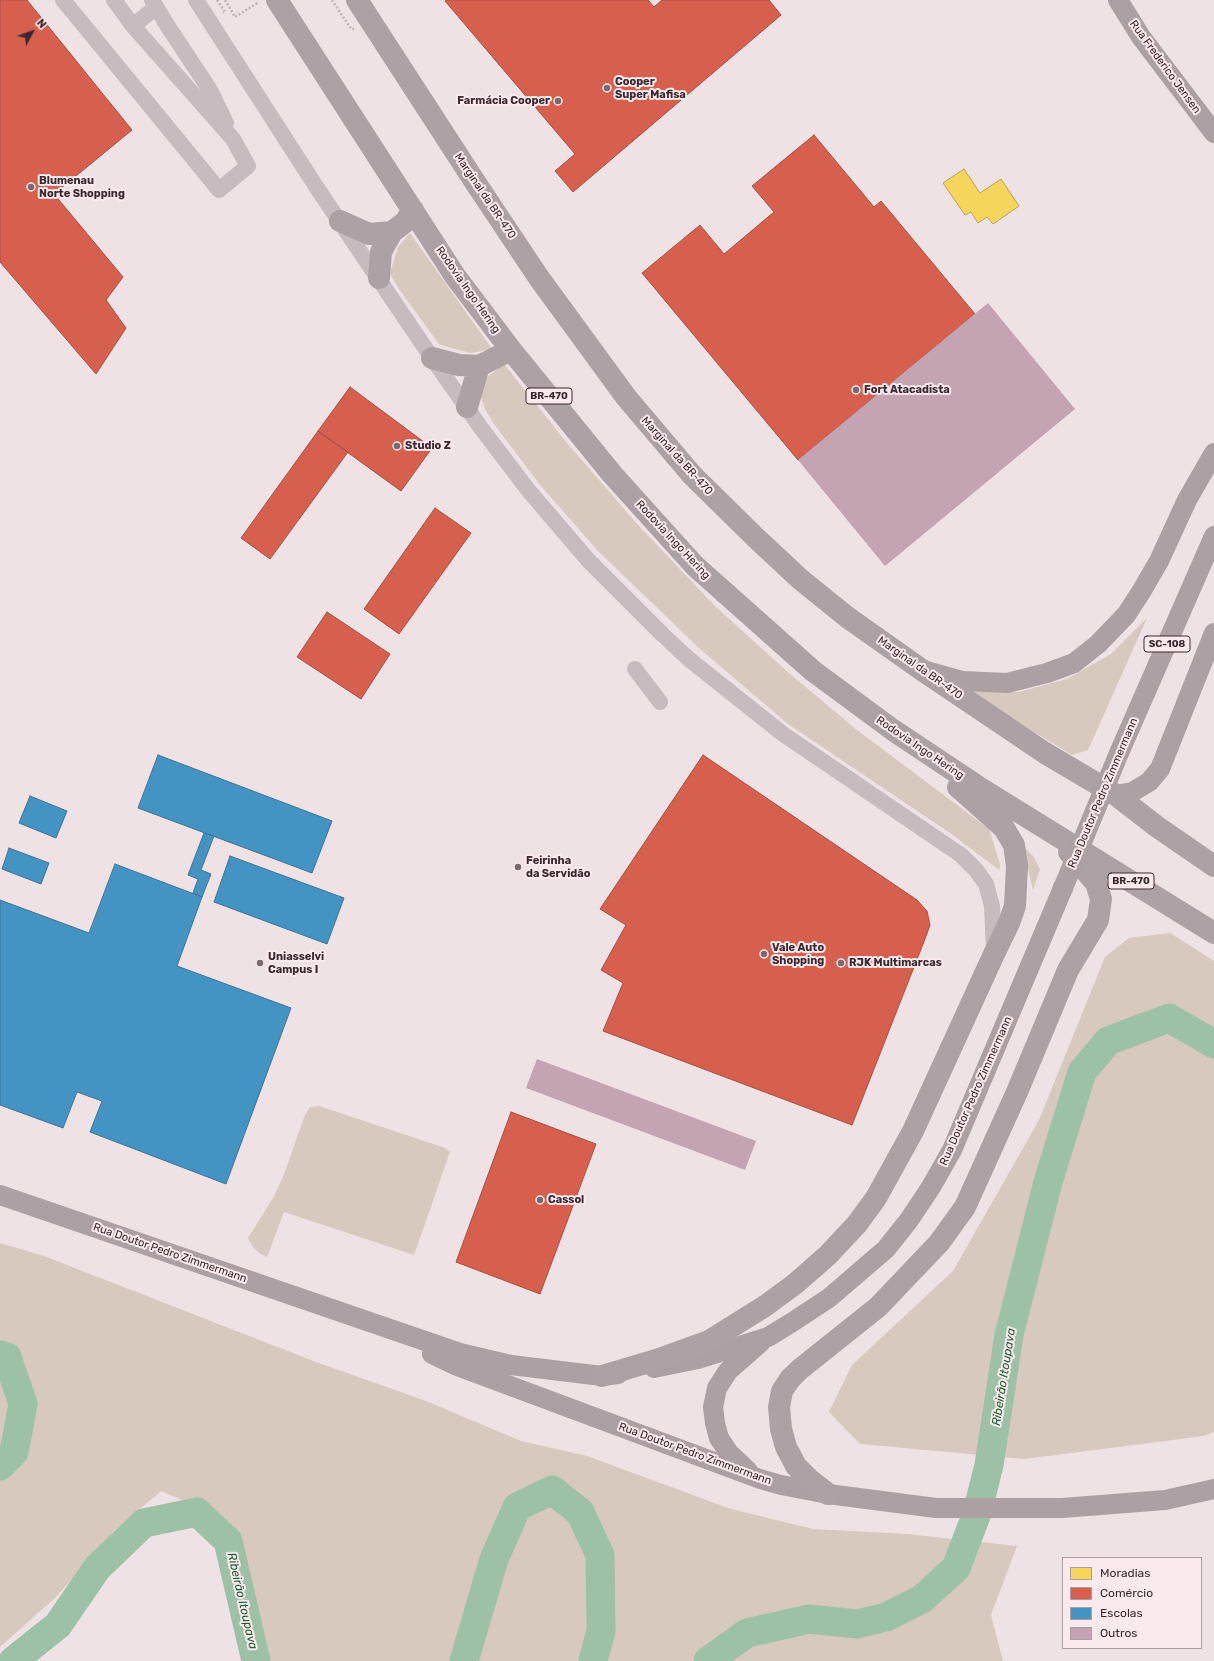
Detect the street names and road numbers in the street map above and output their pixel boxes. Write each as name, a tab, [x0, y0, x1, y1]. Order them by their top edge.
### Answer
street label: Rua Frederico Jensen	[1127, 18, 1203, 116]
street label: Marginal da BR-470	[451, 151, 519, 241]
street label: Rodovia Ingo Hering	[433, 244, 503, 336]
road number: BR-470	[526, 388, 572, 404]
street label: Marginal da BR-470	[638, 414, 716, 498]
street label: Rodovia Ingo Hering	[633, 498, 713, 582]
street label: Marginal da BR-470	[875, 634, 965, 702]
road number: SC-108	[1144, 636, 1190, 652]
street label: Rodovia Ingo Hering	[874, 714, 966, 782]
street label: Rua Doutor Pedro Zimmermann	[1065, 716, 1141, 870]
road number: BR-470	[1108, 873, 1154, 889]
street label: Rua Doutor Pedro Zimmermann	[937, 1014, 1015, 1168]
street label: Rua Doutor Pedro Zimmermann	[91, 1220, 249, 1286]
street label: Rua Doutor Pedro Zimmermann	[617, 1420, 773, 1488]

